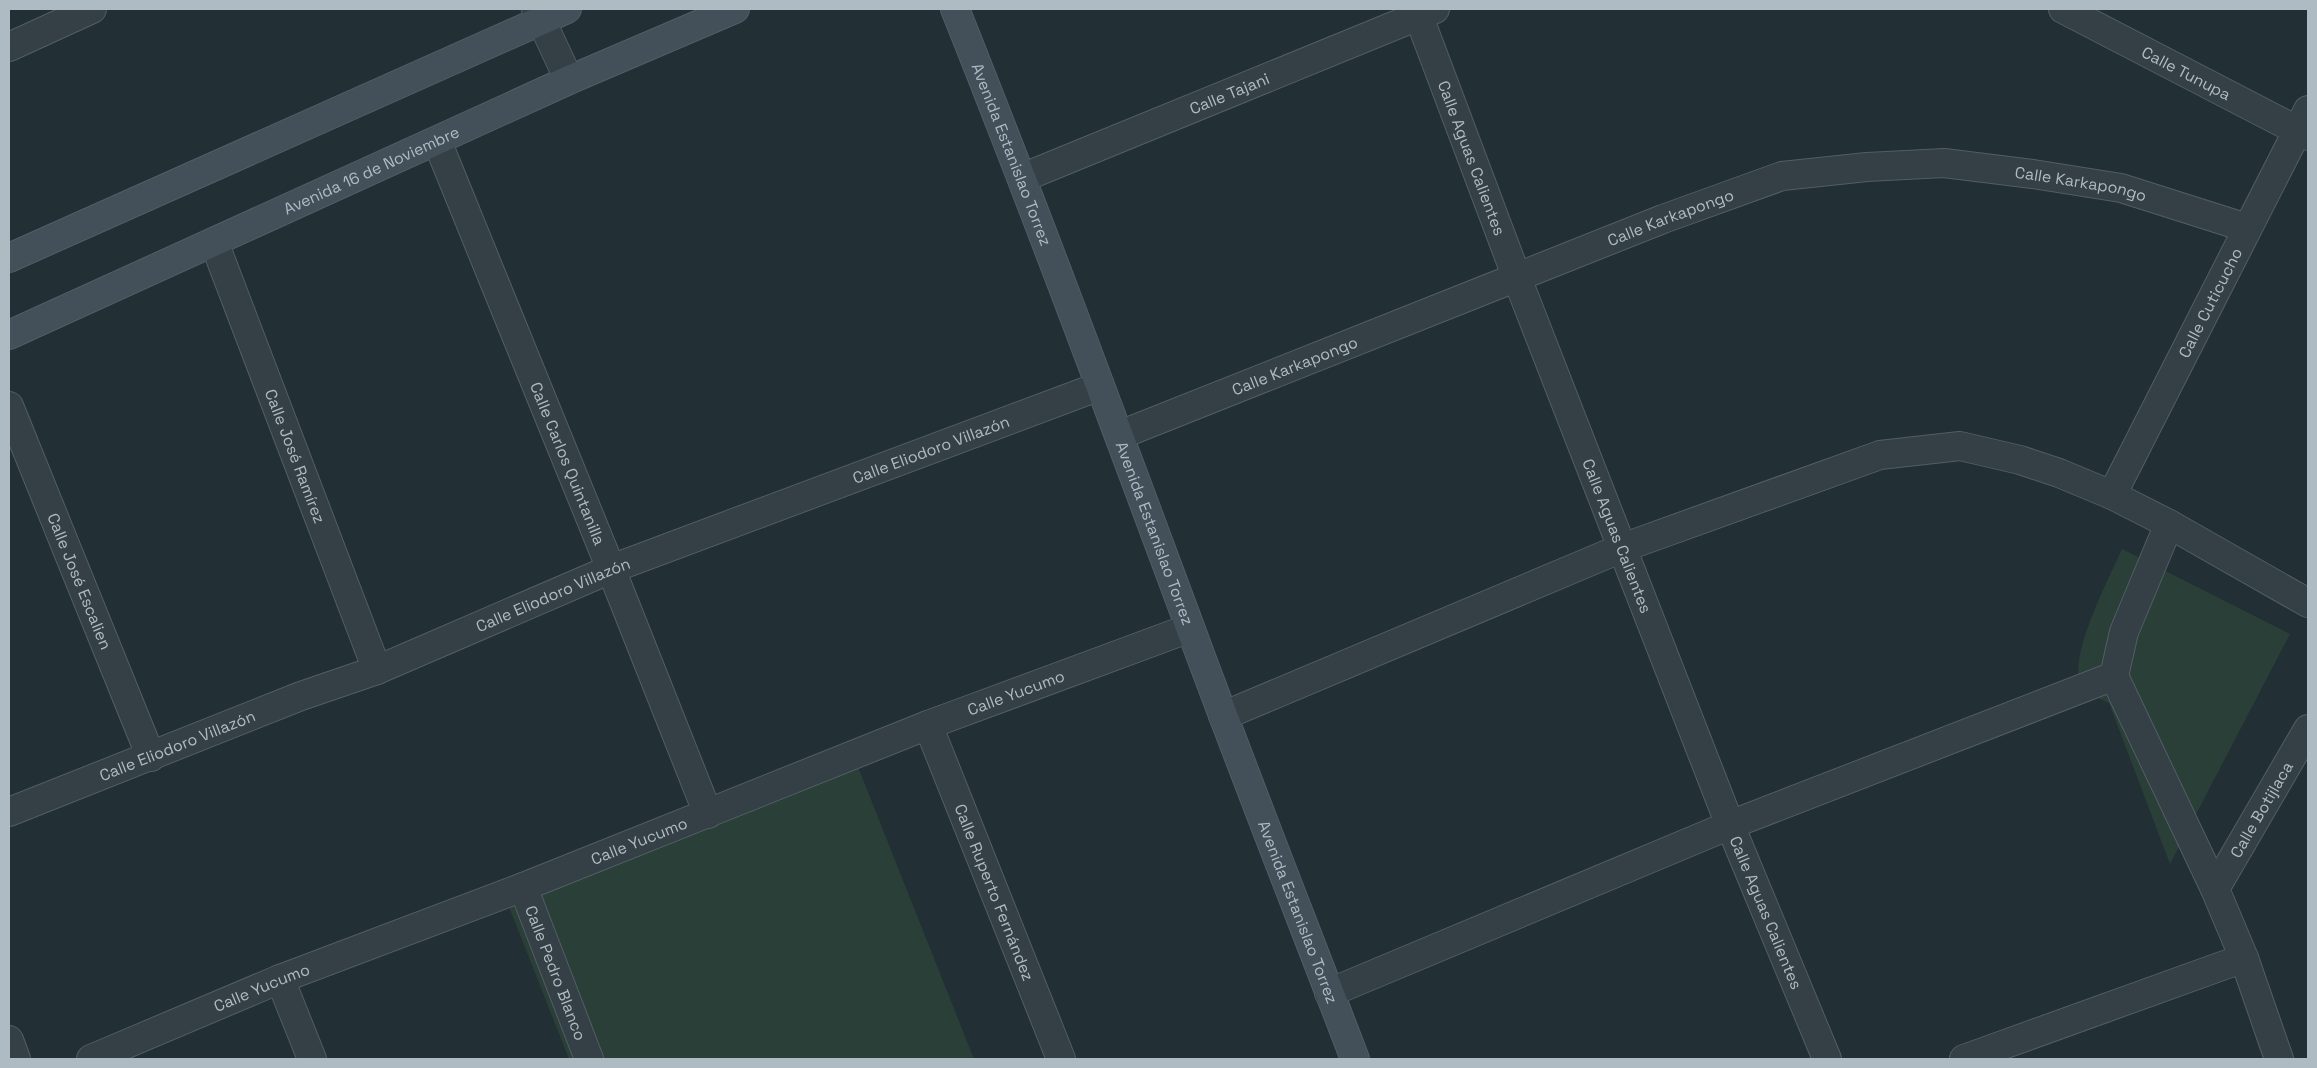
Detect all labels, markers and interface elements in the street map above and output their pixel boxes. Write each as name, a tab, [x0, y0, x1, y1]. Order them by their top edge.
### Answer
street label: Calle Tunupa	[2138, 41, 2235, 105]
street label: Avenida Estanislao Torrez	[967, 60, 1057, 249]
street label: Calle Tajani	[1186, 67, 1272, 119]
street label: Calle Aguas Calientes	[1433, 77, 1511, 238]
street label: Avenida 16 de Noviembre	[280, 121, 463, 219]
street label: Calle Karkapongo	[2014, 161, 2150, 206]
street label: Calle Karkapongo	[1604, 184, 1737, 251]
street label: Calle Cuticucho	[2173, 244, 2247, 361]
street label: Calle Karkapongo	[1229, 331, 1361, 400]
street label: Calle Carlos Quintanilla	[526, 379, 611, 548]
street label: Calle José Ramírez	[260, 386, 331, 526]
street label: Calle Eliodoro Villazón	[850, 410, 1012, 488]
street label: Avenida Estanislao Torrez	[1111, 438, 1199, 628]
street label: Calle Aguas Calientes	[1578, 456, 1657, 616]
street label: Calle José Escalien	[43, 510, 117, 653]
street label: Calle Eliodoro Villazón	[472, 552, 633, 637]
street label: Calle Yucumo	[964, 665, 1067, 720]
street label: Calle Eliodoro Villazón	[96, 705, 258, 786]
street label: Calle Botijlaca	[2225, 757, 2297, 861]
street label: Calle Ruperto Fernández	[950, 801, 1039, 984]
street label: Calle Yucumo	[588, 812, 690, 869]
street label: Avenida Estanislao Torrez	[1254, 817, 1343, 1006]
street label: Calle Aguas Calientes	[1725, 833, 1807, 992]
street label: Calle Pedro Blanco	[521, 902, 591, 1043]
street label: Calle Yucumo	[210, 958, 313, 1016]

